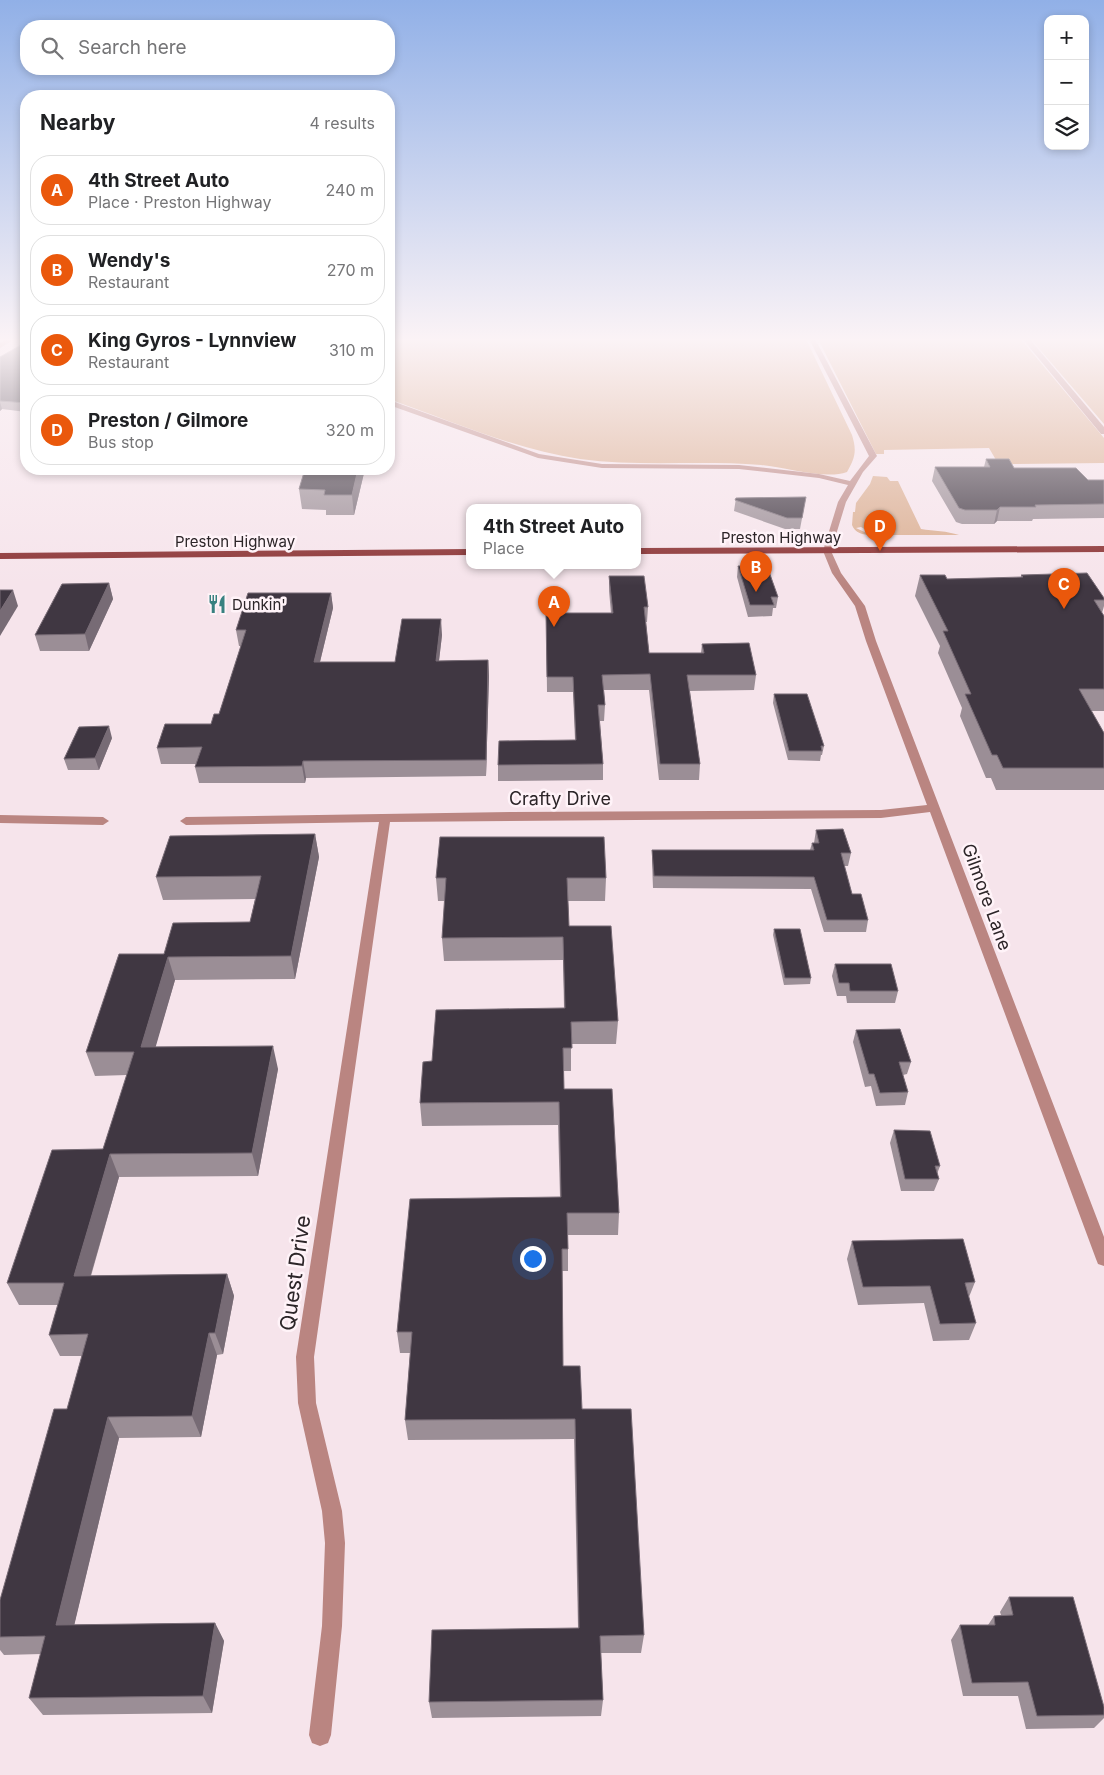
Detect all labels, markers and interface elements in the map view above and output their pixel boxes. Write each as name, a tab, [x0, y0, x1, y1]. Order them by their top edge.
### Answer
map controls	[1044, 15, 1089, 150]
button: +	[1044, 15, 1089, 60]
search box	[20, 20, 395, 75]
icon: search	[38, 34, 66, 62]
text: Search here	[78, 36, 187, 59]
button: −	[1044, 60, 1089, 105]
button: layers	[1044, 105, 1089, 150]
text: Nearby	[40, 110, 115, 135]
text: 4 results	[310, 113, 375, 133]
text: 4th Street Auto	[88, 169, 229, 192]
text: A	[51, 180, 63, 200]
text: 240 m	[326, 180, 374, 200]
text: Place · Preston Highway	[88, 192, 271, 212]
text: Wendy's	[88, 249, 170, 272]
text: B	[52, 260, 62, 280]
text: 270 m	[327, 260, 374, 280]
text: Restaurant	[88, 272, 169, 292]
text: King Gyros - Lynnview	[88, 329, 296, 352]
text: C	[51, 340, 63, 360]
text: 310 m	[329, 340, 374, 360]
text: Restaurant	[88, 352, 169, 372]
text: Preston / Gilmore	[88, 409, 248, 432]
text: D	[51, 420, 63, 440]
text: 320 m	[326, 420, 374, 440]
text: Bus stop	[88, 432, 154, 452]
popup	[466, 504, 641, 569]
pin: D	[864, 510, 896, 551]
text: 4th Street Auto	[483, 515, 624, 538]
street label: Preston Highway	[721, 528, 842, 547]
street label: Preston Highway	[175, 532, 296, 551]
text: Place	[483, 538, 524, 558]
pin: B	[740, 551, 772, 592]
pin: C	[1048, 568, 1080, 609]
pin: A	[538, 586, 570, 627]
restaurant icon: Dunkin'	[206, 593, 228, 615]
place label: Dunkin'	[232, 595, 286, 614]
street label: Crafty Drive	[509, 788, 611, 809]
street label: Gilmore Lane	[958, 841, 1016, 953]
street label: Quest Drive	[275, 1213, 315, 1333]
your location	[520, 1246, 546, 1272]

